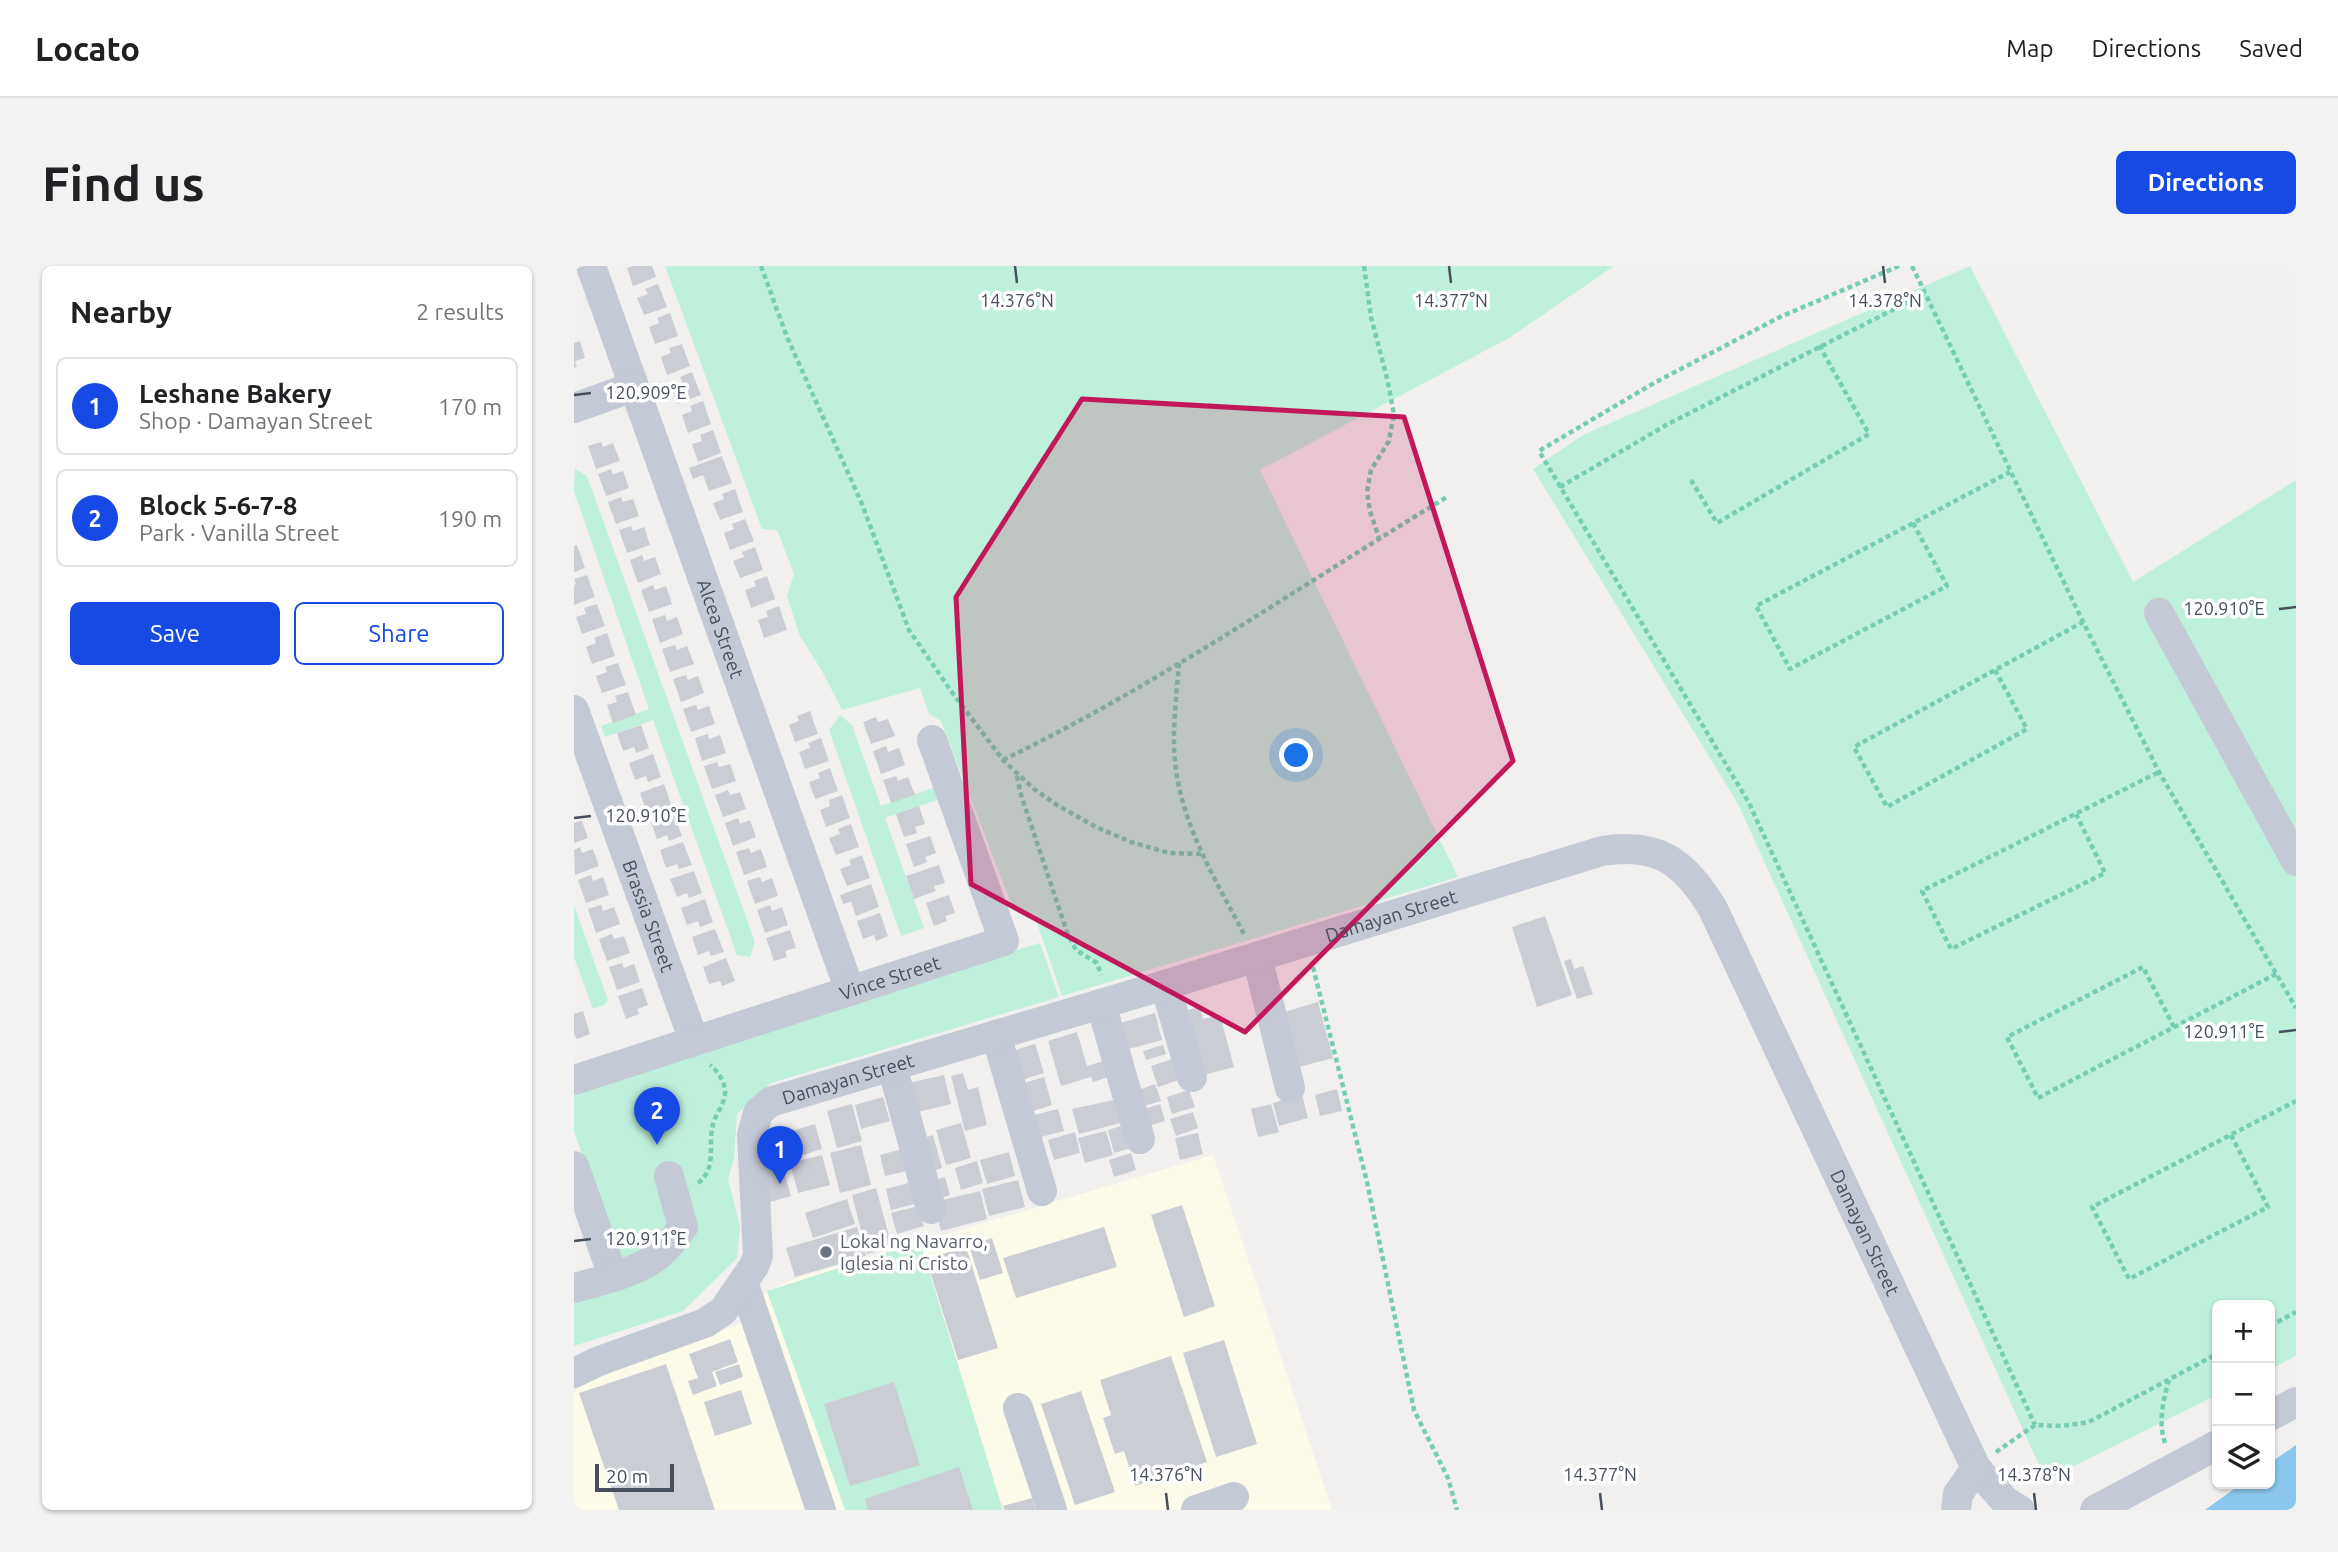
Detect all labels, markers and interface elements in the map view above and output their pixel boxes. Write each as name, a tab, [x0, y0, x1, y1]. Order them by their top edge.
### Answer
text: Locato	[35, 30, 140, 67]
text: Map	[2006, 35, 2053, 62]
text: Directions	[2091, 35, 2201, 62]
text: Saved	[2239, 35, 2303, 62]
button: Directions	[2116, 151, 2296, 214]
text: Find us	[42, 155, 205, 210]
text: 14.376°N	[980, 290, 1054, 310]
text: 14.377°N	[1414, 290, 1488, 310]
text: 14.378°N	[1848, 290, 1922, 310]
text: Nearby	[70, 295, 172, 329]
text: 2 results	[416, 299, 504, 324]
text: Leshane Bakery	[139, 379, 332, 408]
text: 120.909°E	[605, 382, 687, 402]
text: 1	[89, 394, 101, 419]
text: 170 m	[438, 394, 502, 419]
text: Shop · Damayan Street	[139, 408, 373, 433]
text: Block 5-6-7-8	[139, 491, 297, 520]
text: 2	[89, 506, 101, 531]
text: 190 m	[438, 506, 502, 531]
text: Park · Vanilla Street	[139, 520, 339, 545]
street label: Alcea Street	[693, 576, 749, 682]
text: 120.910°E	[2183, 598, 2265, 618]
button: Save	[70, 602, 280, 665]
button: Share	[294, 602, 504, 665]
your location	[1279, 738, 1313, 772]
text: 120.910°E	[605, 805, 687, 825]
street label: Brassia Street	[618, 857, 679, 975]
street label: Damayan Street	[1323, 885, 1460, 946]
street label: Vince Street	[837, 951, 944, 1004]
text: 120.911°E	[2183, 1021, 2265, 1041]
street label: Damayan Street	[779, 1049, 917, 1109]
pin: 2	[634, 1087, 680, 1145]
pin: 1	[757, 1126, 803, 1184]
street label: Damayan Street	[1826, 1166, 1905, 1300]
text: 120.911°E	[605, 1228, 687, 1248]
place label: Lokal ng Navarro, Iglesia ni Cristo	[840, 1230, 988, 1274]
marker: Lokal ng Navarro, Iglesia ni Cristo	[818, 1244, 834, 1260]
map controls	[2212, 1300, 2275, 1489]
button: +	[2212, 1300, 2275, 1363]
button: −	[2212, 1363, 2275, 1426]
button: layers	[2212, 1426, 2275, 1489]
scale bar	[595, 1461, 674, 1493]
text: 14.376°N	[1129, 1464, 1203, 1484]
text: 14.377°N	[1563, 1464, 1637, 1484]
text: 14.378°N	[1997, 1464, 2071, 1484]
text: 20 m	[606, 1465, 648, 1487]

